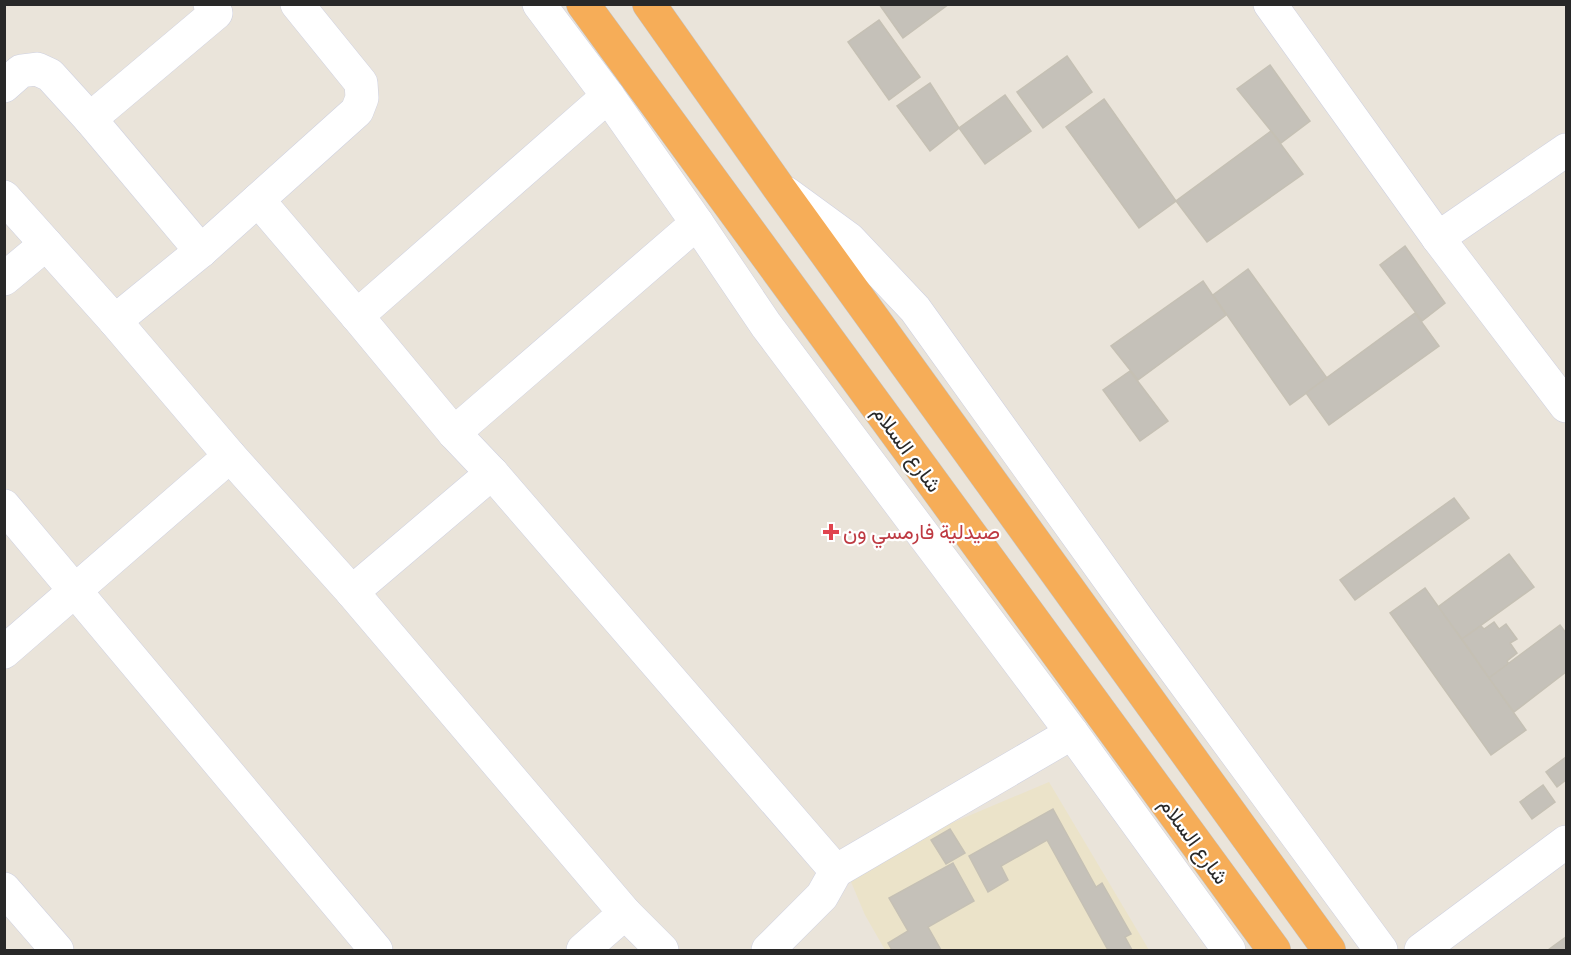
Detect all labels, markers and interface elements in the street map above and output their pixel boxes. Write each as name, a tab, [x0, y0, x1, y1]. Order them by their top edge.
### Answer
street label: شارع السلام	[866, 401, 947, 498]
place label: صيدلية فارمسي ون	[843, 519, 1000, 549]
marker: صيدلية فارمسي ون	[824, 525, 838, 539]
street label: شارع السلام	[1153, 793, 1234, 890]

